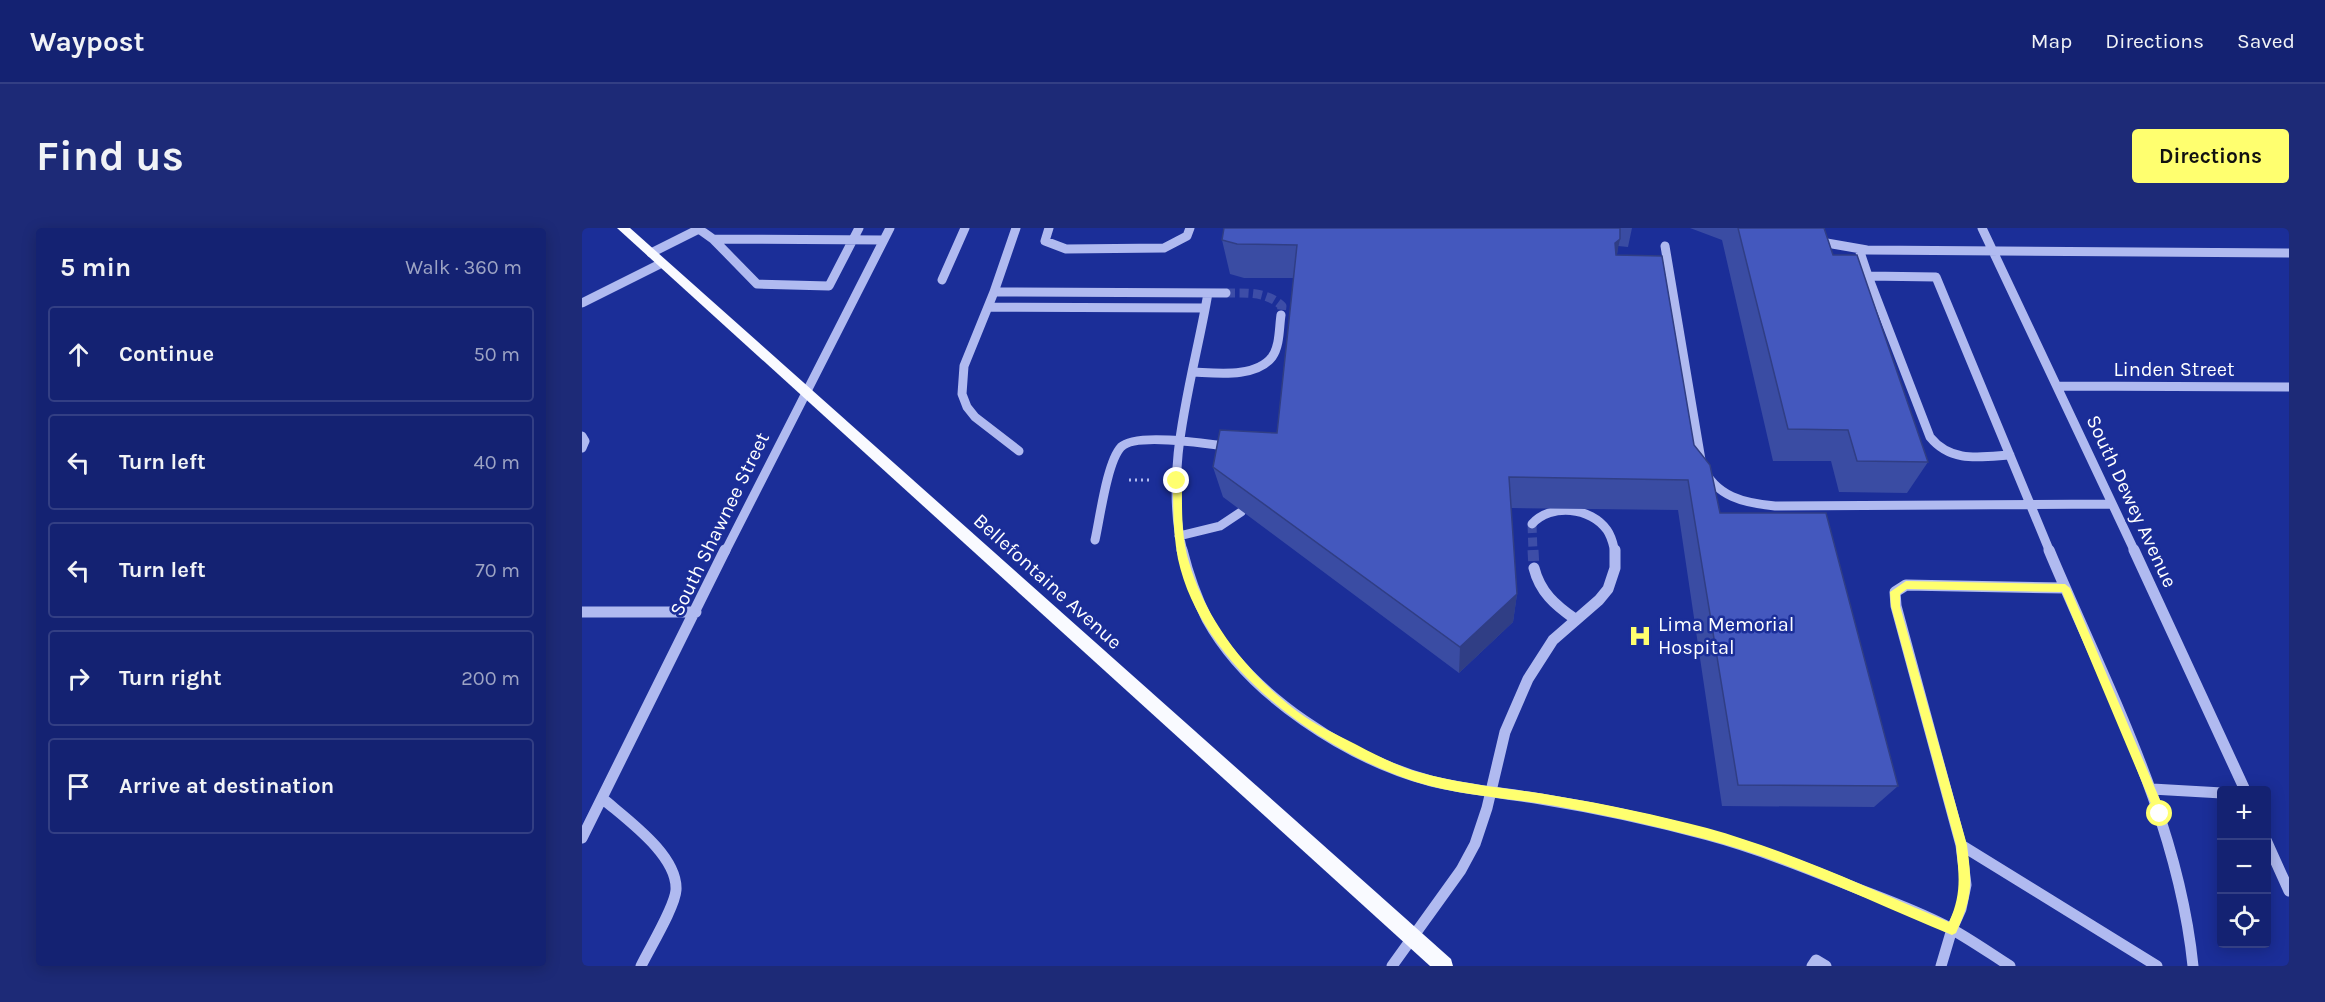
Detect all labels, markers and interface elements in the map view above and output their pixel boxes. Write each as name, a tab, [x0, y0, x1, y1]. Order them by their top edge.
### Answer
text: Waypost	[30, 25, 145, 58]
text: Map	[2031, 29, 2072, 53]
text: Directions	[2105, 29, 2204, 53]
text: Saved	[2237, 29, 2295, 53]
button: Directions	[2132, 129, 2289, 183]
text: Find us	[36, 131, 184, 181]
text: 5 min	[60, 252, 131, 283]
text: Walk · 360 m	[405, 256, 522, 279]
icon: ahead	[62, 338, 95, 371]
text: Continue	[119, 341, 214, 367]
text: 50 m	[473, 343, 520, 366]
street label: Linden Street	[2113, 358, 2235, 381]
street label: South Dewey Avenue	[2081, 411, 2182, 591]
street label: South Shawnee Street	[665, 428, 774, 620]
icon: left	[62, 446, 95, 479]
text: Turn left	[119, 449, 206, 475]
text: 40 m	[474, 451, 520, 474]
route end	[1163, 467, 1189, 493]
street label: Bellefontaine Avenue	[969, 509, 1126, 654]
icon: left	[62, 554, 95, 587]
text: Turn left	[119, 557, 206, 583]
text: 70 m	[475, 559, 520, 582]
place label: Lima Memorial Hospital	[1658, 613, 1794, 659]
hospital icon: Lima Memorial Hospital	[1627, 623, 1653, 649]
icon: right	[62, 662, 95, 695]
text: Turn right	[119, 665, 222, 691]
text: 200 m	[461, 667, 520, 690]
icon: arrive	[62, 770, 95, 803]
text: Arrive at destination	[119, 773, 334, 799]
map controls	[2217, 786, 2271, 948]
button: +	[2217, 786, 2271, 840]
route start	[2146, 800, 2172, 826]
button: −	[2217, 840, 2271, 894]
button: locate	[2217, 894, 2271, 948]

